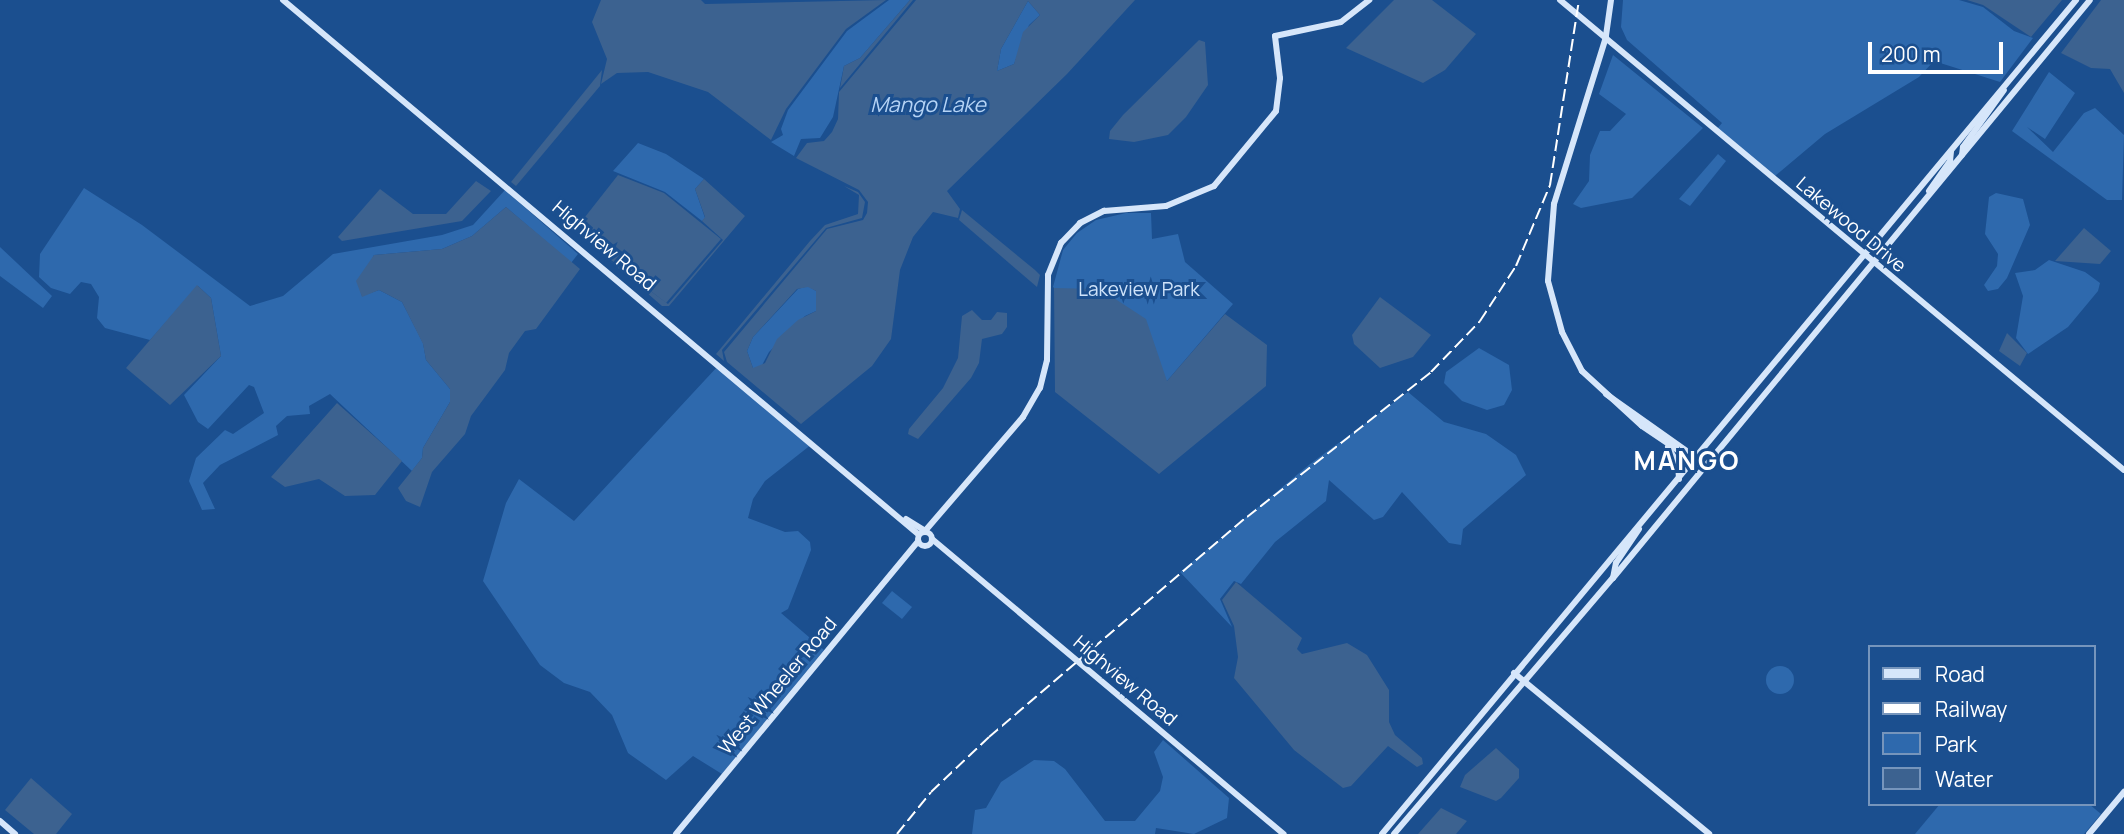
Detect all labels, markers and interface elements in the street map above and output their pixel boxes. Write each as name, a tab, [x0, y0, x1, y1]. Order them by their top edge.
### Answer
scale bar	[1872, 28, 2007, 72]
text: 200 m	[1881, 40, 1941, 68]
water label: Mango Lake	[870, 91, 986, 117]
street label: Lakewood Drive	[1791, 172, 1911, 278]
street label: Highview Road	[548, 196, 660, 296]
park label: Lakeview Park	[1078, 279, 1200, 301]
district label: MANGO	[1634, 445, 1740, 477]
street label: West Wheeler Road	[714, 613, 842, 759]
street label: Highview Road	[1069, 631, 1181, 731]
legend	[1868, 645, 2096, 806]
text: Road	[1935, 660, 1985, 688]
text: Railway	[1935, 695, 2007, 723]
text: Park	[1935, 730, 1977, 758]
text: Water	[1935, 765, 1993, 793]

